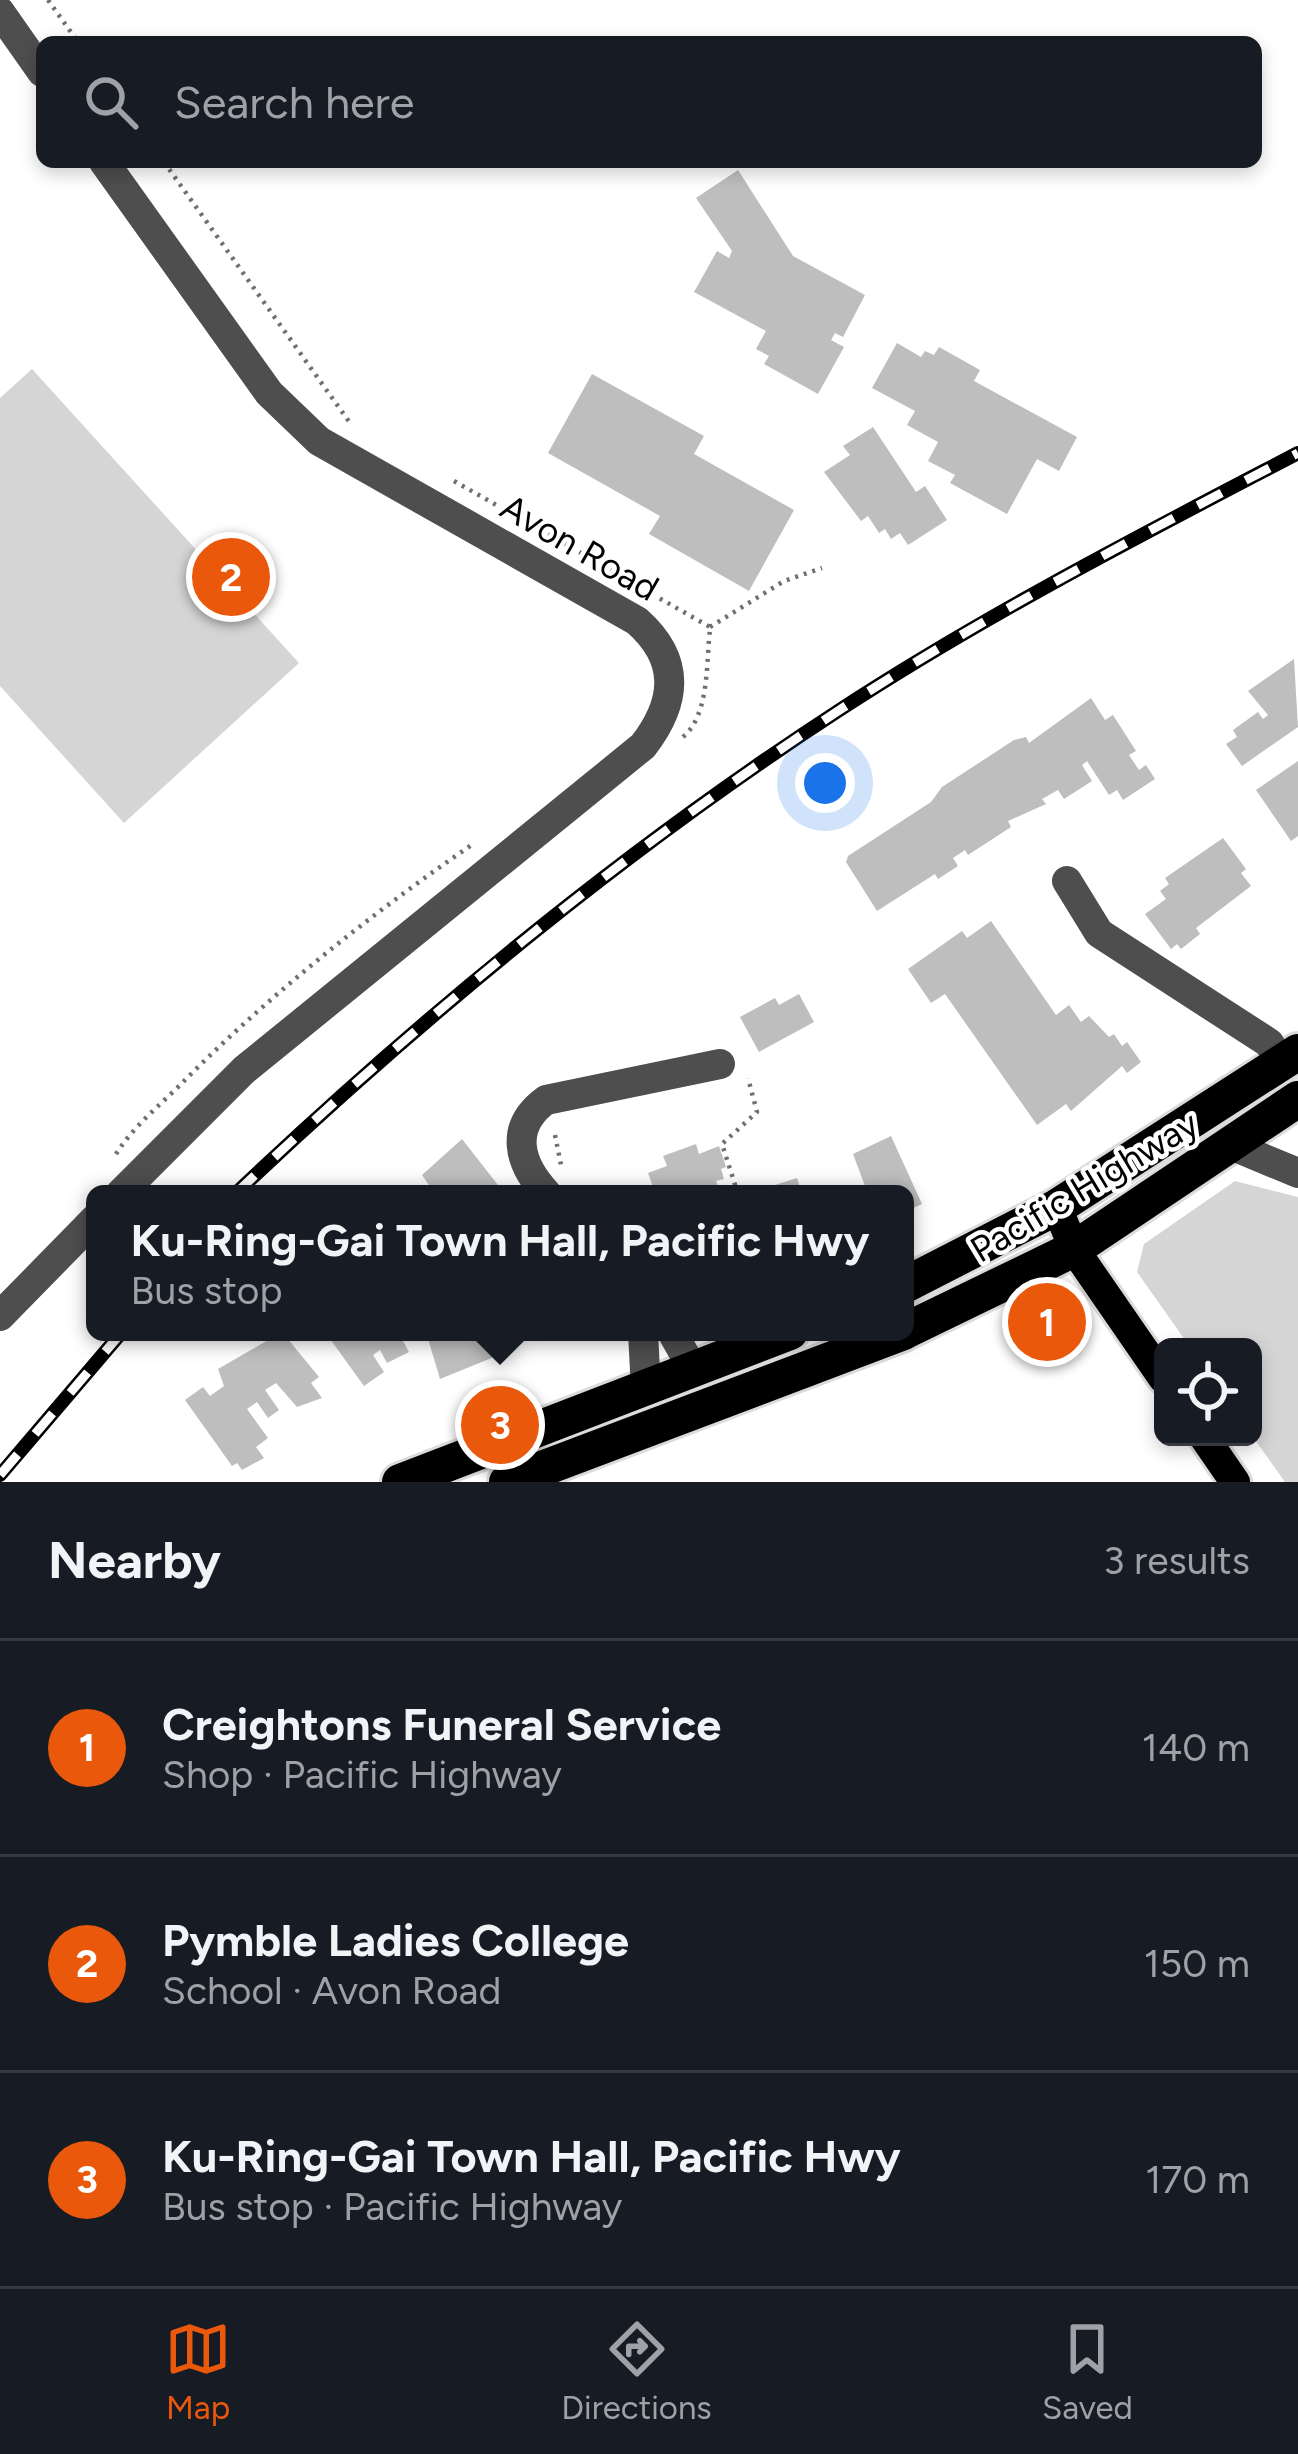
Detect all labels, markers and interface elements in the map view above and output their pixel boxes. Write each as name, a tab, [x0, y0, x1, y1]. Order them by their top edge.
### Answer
search box	[36, 36, 1262, 168]
icon: search	[78, 69, 144, 135]
text: Search here	[174, 75, 414, 129]
street label: Avon Road	[493, 485, 666, 610]
pin: 2	[192, 532, 270, 622]
your location	[795, 753, 855, 813]
street label: Pacific Highway	[963, 1102, 1206, 1271]
popup	[86, 1185, 914, 1341]
text: Ku-Ring-Gai Town Hall, Pacific Hwy	[131, 1213, 869, 1267]
text: Bus stop	[131, 1267, 283, 1314]
pin: 1	[1008, 1277, 1086, 1367]
map controls	[1154, 1338, 1262, 1446]
button: locate	[1154, 1338, 1262, 1446]
pin: 3	[461, 1380, 539, 1470]
text: Nearby	[48, 1530, 221, 1591]
text: 3 results	[1103, 1537, 1250, 1584]
text: Creightons Funeral Service	[162, 1697, 721, 1751]
text: 1	[79, 1724, 95, 1771]
text: 140 m	[1142, 1724, 1250, 1771]
text: Shop · Pacific Highway	[162, 1751, 562, 1798]
text: Pymble Ladies College	[162, 1913, 629, 1967]
text: 2	[76, 1940, 98, 1987]
text: 150 m	[1144, 1940, 1250, 1987]
text: School · Avon Road	[162, 1967, 501, 2014]
text: Ku-Ring-Gai Town Hall, Pacific Hwy	[162, 2129, 901, 2183]
text: 3	[76, 2156, 98, 2203]
text: 170 m	[1145, 2156, 1250, 2203]
text: Bus stop · Pacific Highway	[162, 2183, 622, 2230]
tab: Map	[165, 2316, 231, 2427]
tab: Directions	[561, 2316, 712, 2427]
tab: Saved	[1042, 2316, 1133, 2427]

